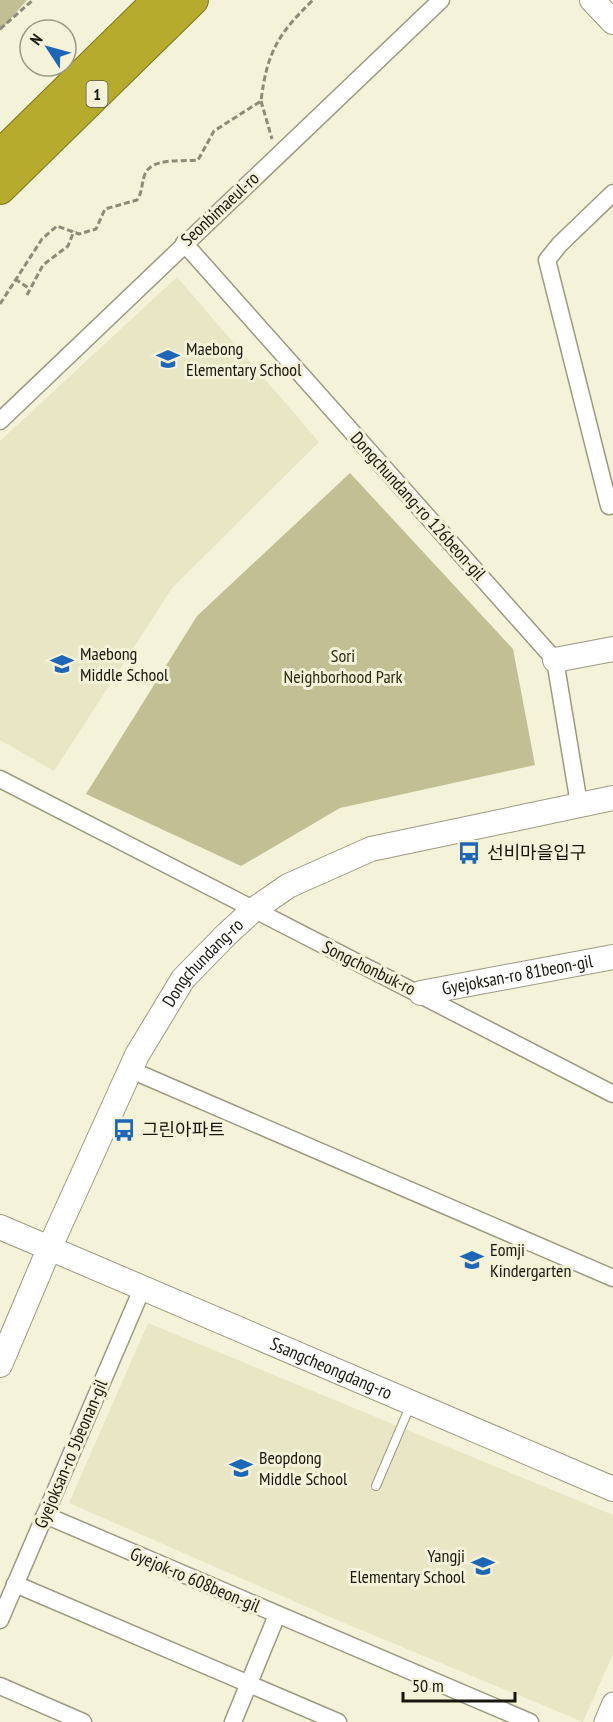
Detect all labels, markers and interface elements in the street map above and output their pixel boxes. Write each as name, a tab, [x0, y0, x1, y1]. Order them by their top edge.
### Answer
north arrow	[18, 18, 78, 78]
text: N	[25, 30, 46, 49]
road number: 1	[86, 81, 108, 107]
street label: Seonbimaeul-ro	[176, 166, 264, 251]
place label: Maebong Elementary School	[186, 337, 302, 381]
school or university icon: Maebong Elementary School	[155, 346, 181, 372]
street label: Dongchundang-ro 126beon-gil	[346, 427, 492, 585]
place label: Maebong Middle School	[80, 642, 169, 686]
park label: Sori Neighborhood Park	[283, 644, 403, 688]
school or university icon: Maebong Middle School	[49, 651, 75, 677]
bus stop icon: 선비마을입구	[456, 840, 482, 866]
place label: 선비마을입구	[487, 841, 586, 864]
street label: Dongchundang-ro	[157, 913, 248, 1011]
street label: Songchonbuk-ro	[319, 935, 420, 1000]
street label: Gyejoksan-ro 81beon-gil	[440, 949, 595, 1000]
bus stop icon: 그린아파트	[111, 1117, 137, 1143]
place label: 그린아파트	[142, 1118, 225, 1141]
place label: Eomji Kindergarten	[490, 1238, 571, 1282]
school or university icon: Eomji Kindergarten	[459, 1247, 485, 1273]
street label: Ssangcheongdang-ro	[267, 1332, 396, 1404]
street label: Gyejoksan-ro 5beonan-gil	[29, 1375, 113, 1532]
place label: Beopdong Middle School	[259, 1446, 348, 1490]
school or university icon: Beopdong Middle School	[228, 1455, 254, 1481]
street label: Gyejok-ro 608beon-gil	[127, 1542, 264, 1618]
place label: Yangji Elementary School	[350, 1544, 466, 1588]
school or university icon: Yangji Elementary School	[470, 1553, 496, 1579]
scale bar	[403, 1665, 516, 1703]
text: 50 m	[412, 1674, 444, 1697]

